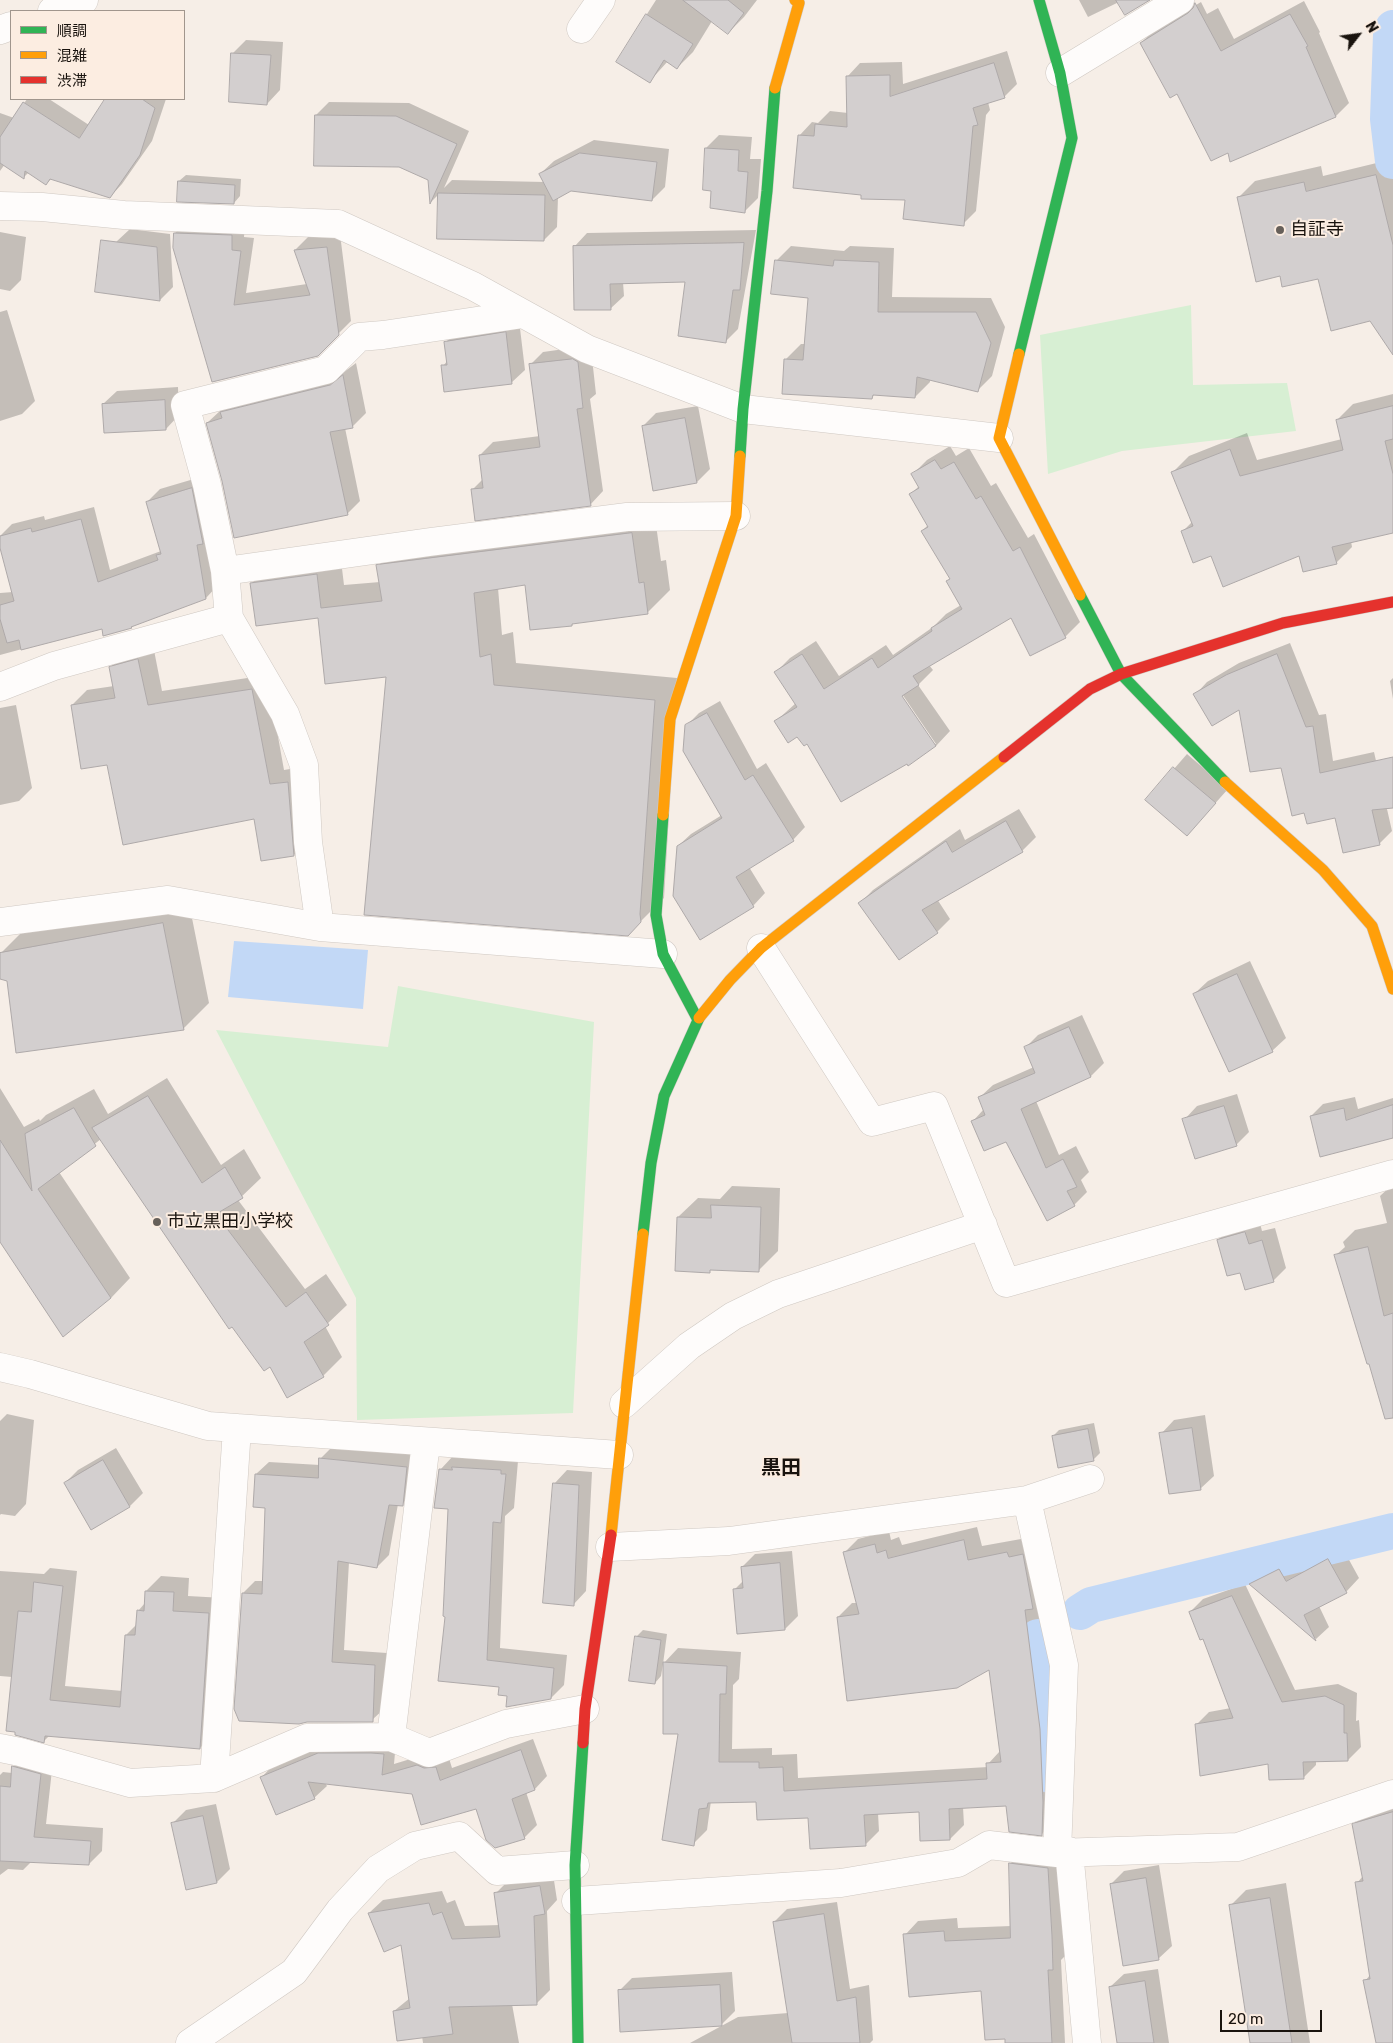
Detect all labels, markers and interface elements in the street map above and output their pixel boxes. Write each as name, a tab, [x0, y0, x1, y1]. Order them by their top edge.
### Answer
legend	[10, 10, 185, 100]
north arrow	[1333, 10, 1383, 60]
text: N	[1362, 19, 1381, 36]
text: 順調	[57, 22, 87, 40]
text: 混雑	[57, 47, 87, 65]
text: 渋滞	[57, 72, 87, 90]
place label: 自証寺	[1290, 219, 1344, 241]
marker: 自証寺	[1274, 224, 1286, 236]
place label: 市立黒田小学校	[167, 1211, 293, 1233]
marker: 市立黒田小学校	[151, 1216, 163, 1228]
district label: 黒田	[761, 1456, 801, 1480]
scale bar	[1223, 2000, 1326, 2032]
text: 20 m	[1228, 2010, 1263, 2028]

